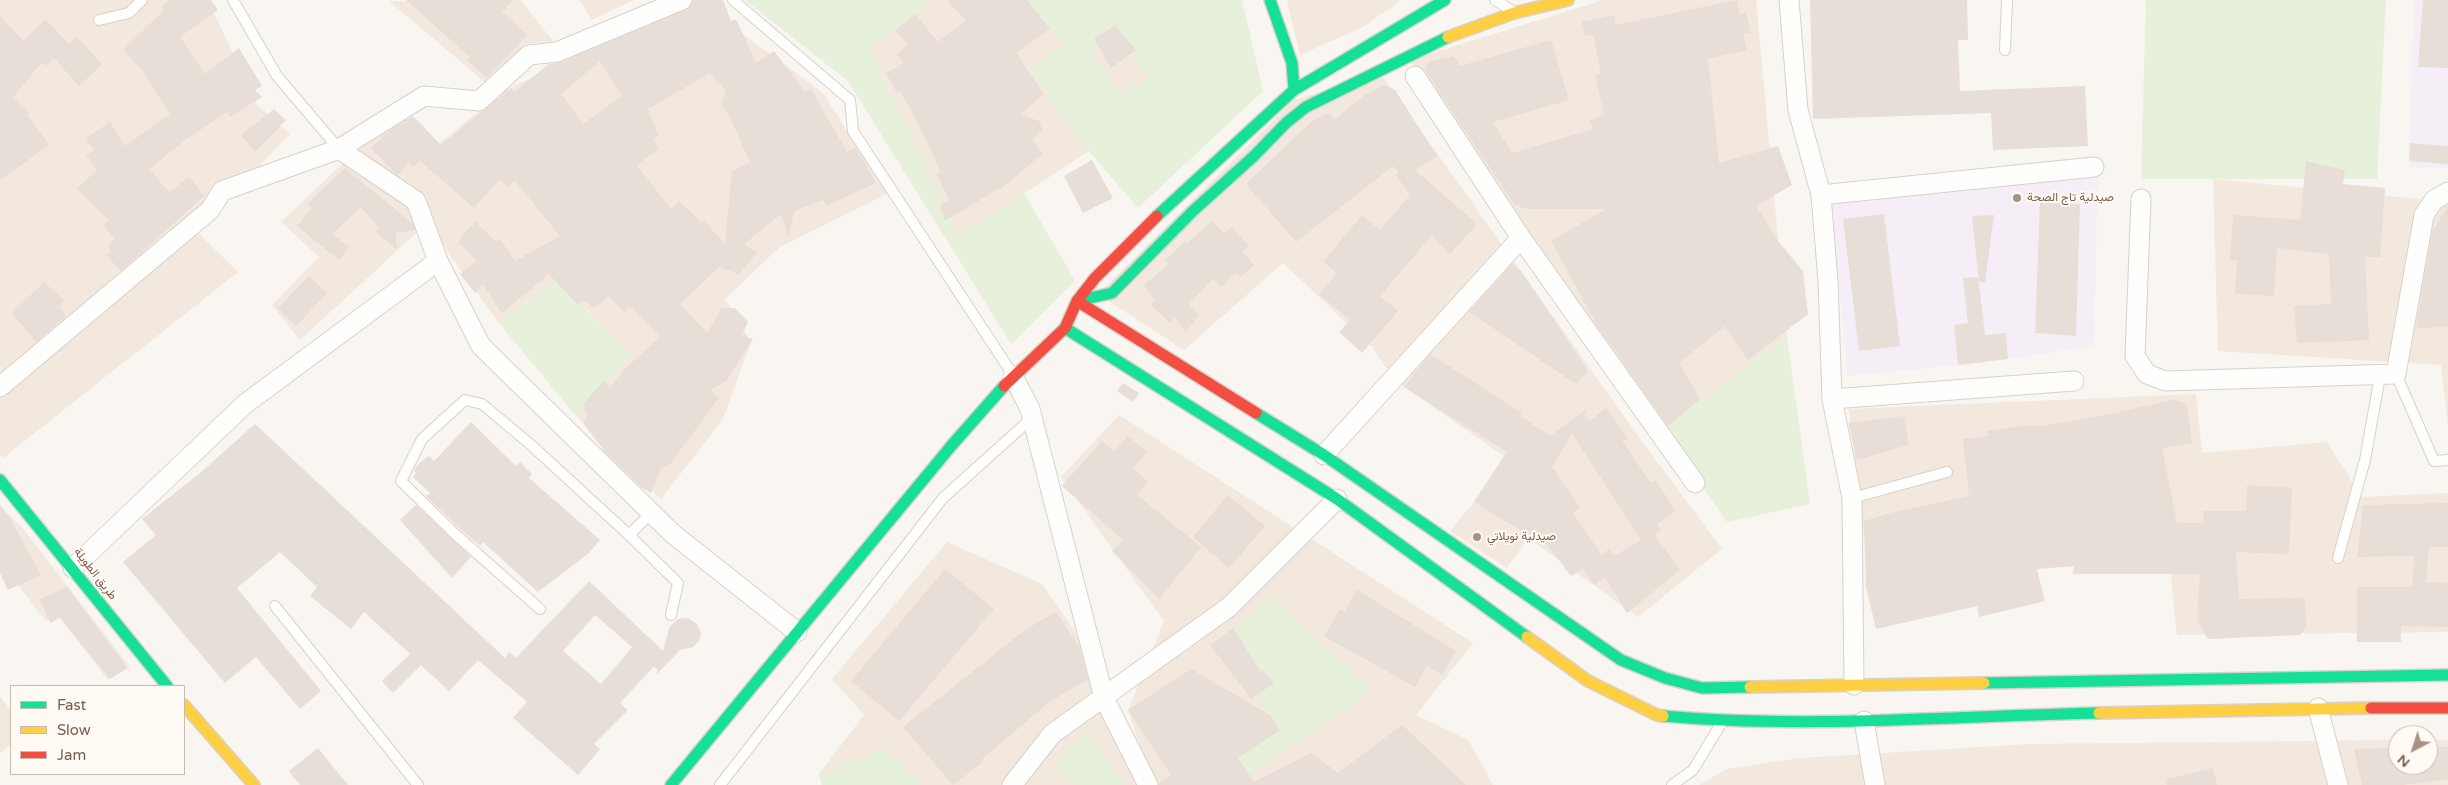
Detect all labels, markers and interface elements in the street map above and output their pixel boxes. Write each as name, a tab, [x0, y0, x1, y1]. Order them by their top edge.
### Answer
place label: صيدلية تاج الصحة	[2027, 191, 2114, 205]
marker: صيدلية تاج الصحة	[2011, 192, 2023, 204]
place label: صيدلية نويلاتي	[1487, 530, 1556, 544]
marker: صيدلية نويلاتي	[1471, 531, 1483, 543]
street label: طريق الطويلة	[70, 545, 120, 603]
legend	[10, 685, 185, 775]
text: Fast	[57, 696, 86, 714]
text: Slow	[57, 721, 91, 739]
north arrow	[2388, 725, 2438, 775]
text: Jam	[57, 746, 86, 764]
text: N	[2394, 751, 2413, 771]

